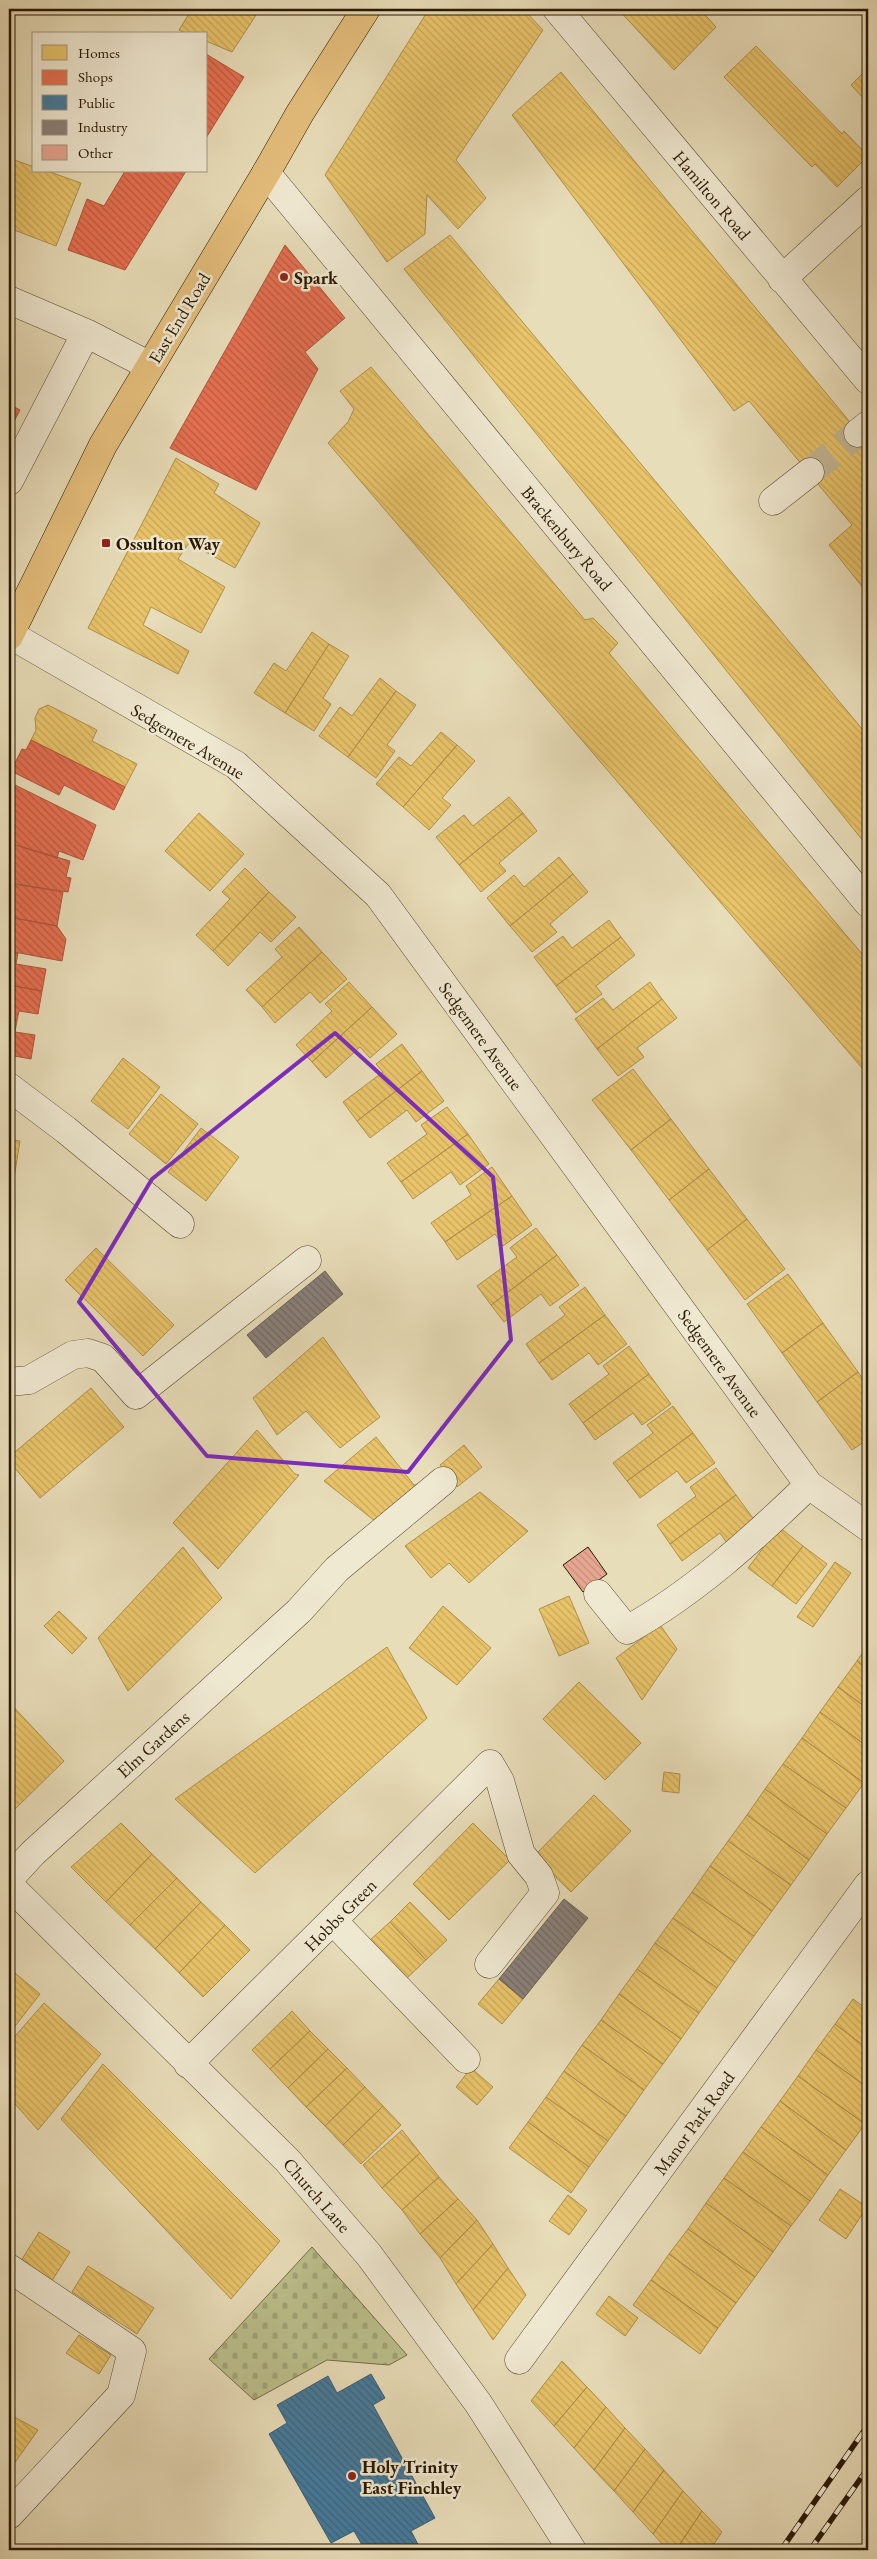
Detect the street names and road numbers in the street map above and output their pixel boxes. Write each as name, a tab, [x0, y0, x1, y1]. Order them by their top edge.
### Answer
street label: Hamilton Road	[668, 146, 757, 245]
street label: East End Road	[143, 268, 216, 368]
street label: Brackenbury Road	[516, 481, 618, 596]
street label: Sedgemere Avenue	[127, 698, 249, 784]
street label: Sedgemere Avenue	[434, 977, 528, 1095]
street label: Sedgemere Avenue	[673, 1304, 767, 1422]
street label: Elm Gardens	[112, 1705, 194, 1783]
street label: Hobbs Green	[299, 1873, 382, 1956]
street label: Manor Park Road	[649, 2066, 740, 2180]
street label: Church Lane	[278, 2153, 356, 2237]

